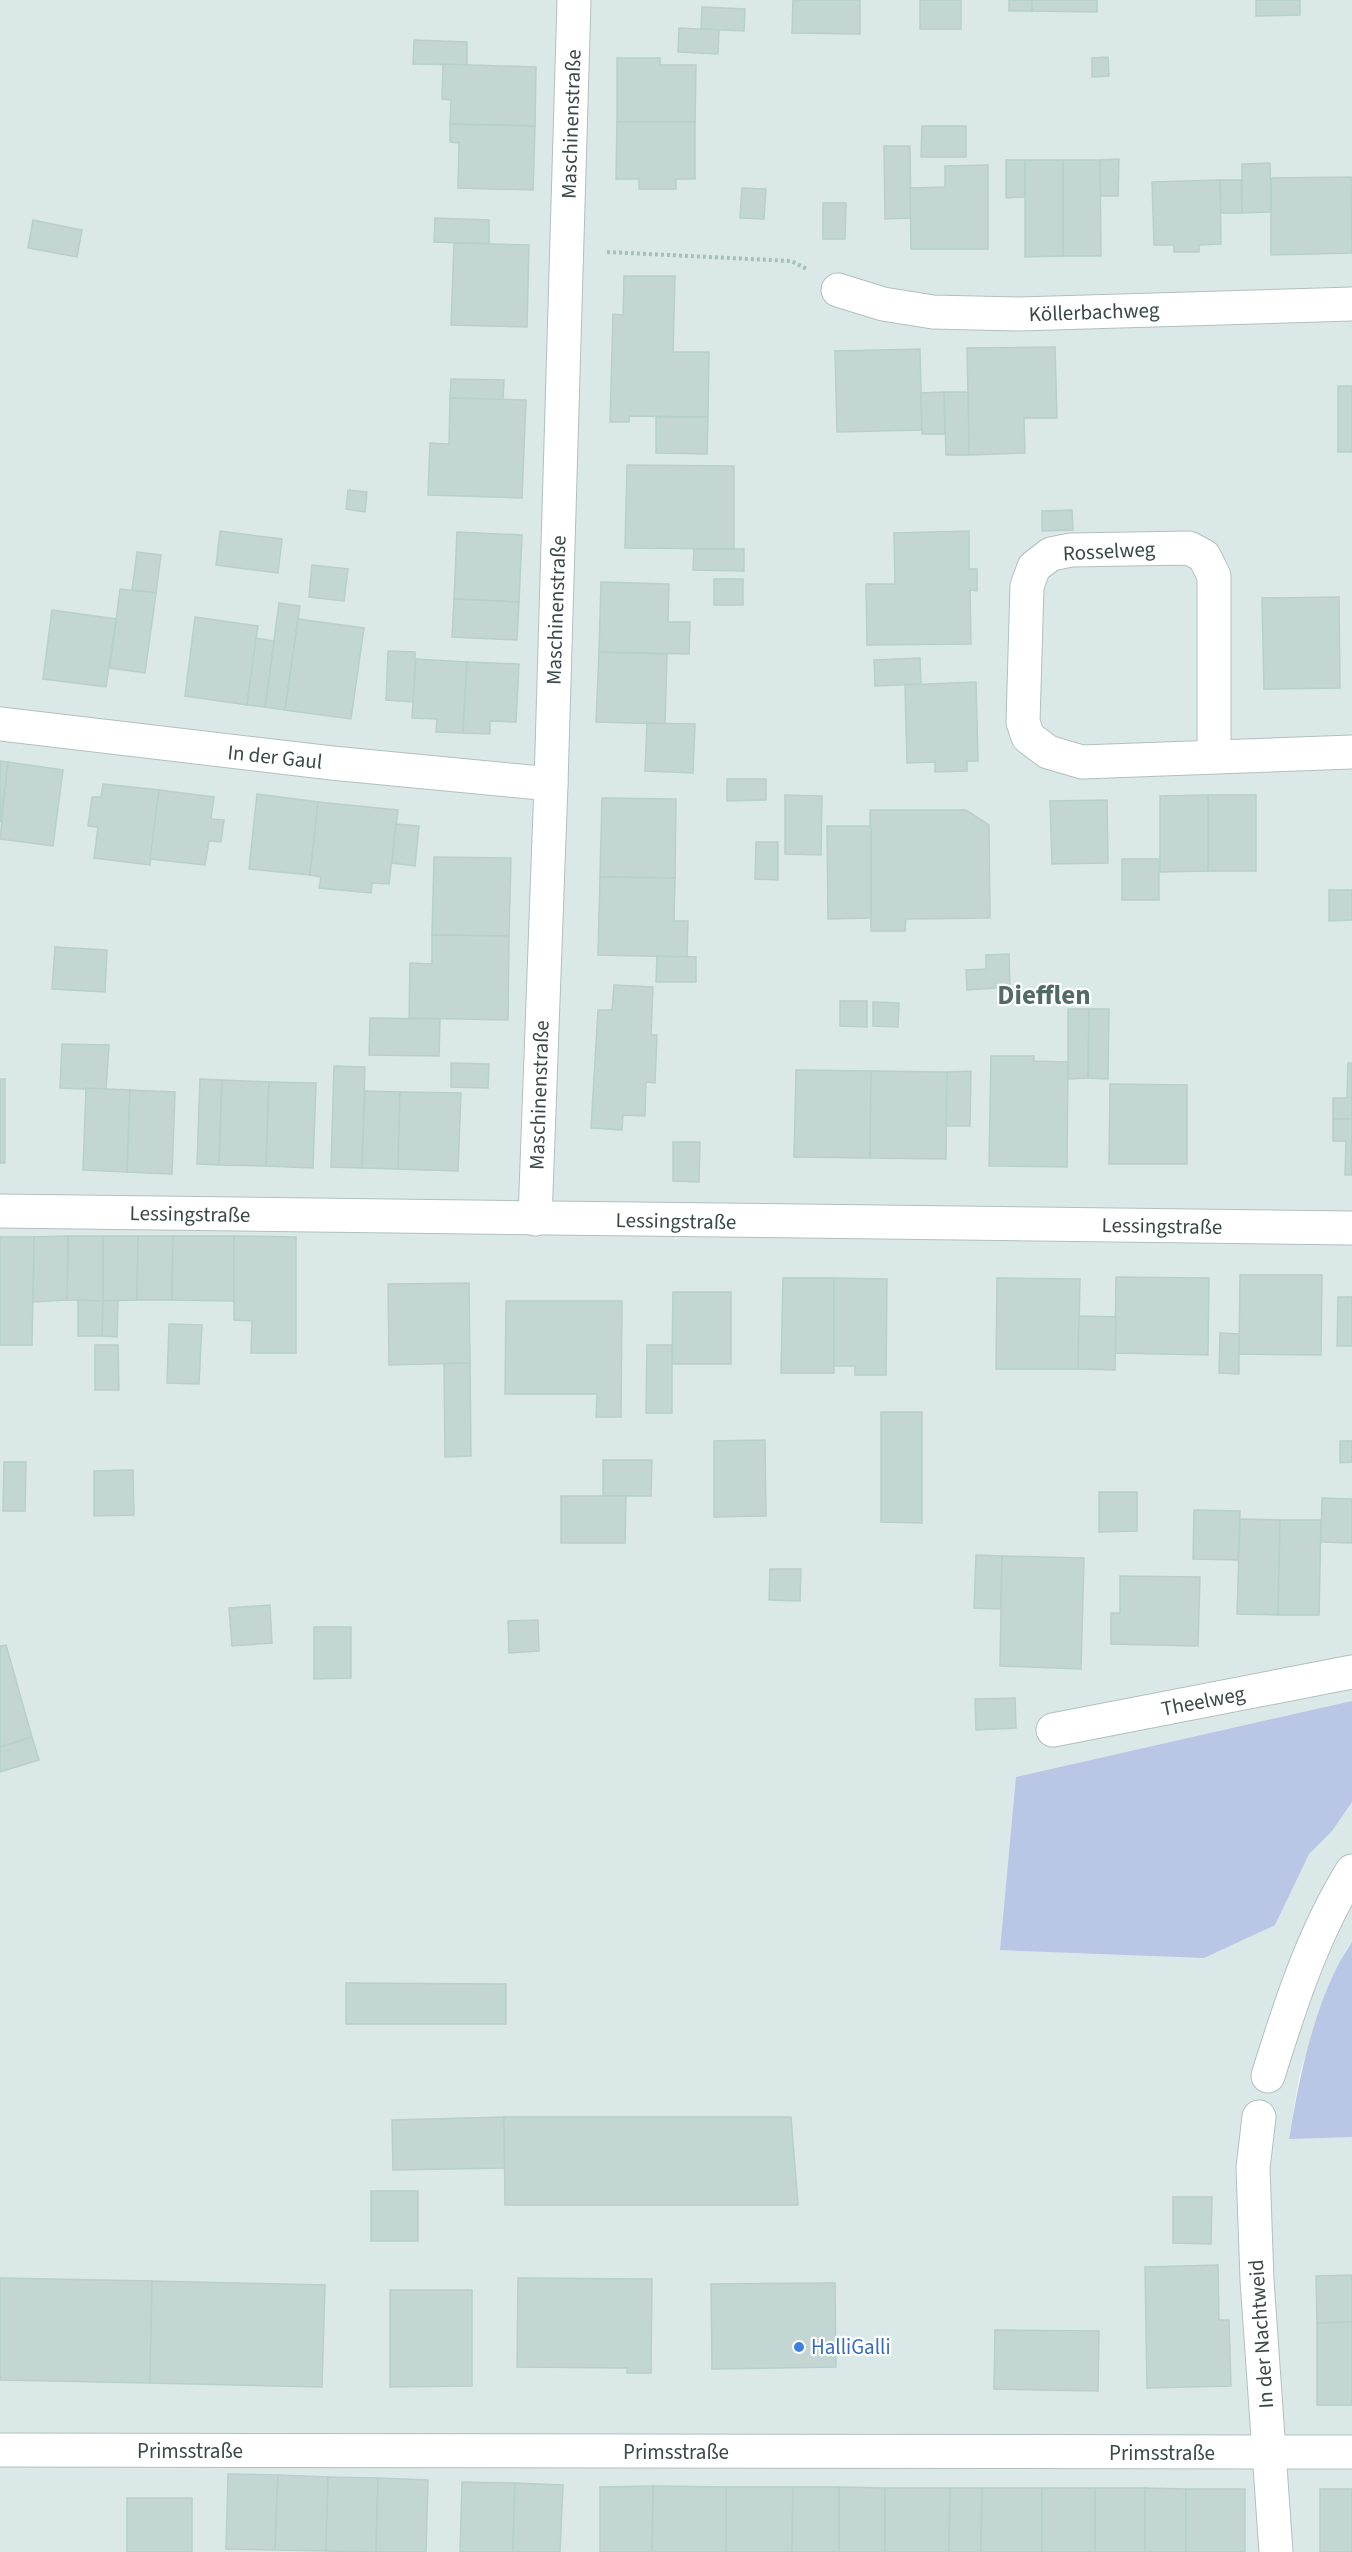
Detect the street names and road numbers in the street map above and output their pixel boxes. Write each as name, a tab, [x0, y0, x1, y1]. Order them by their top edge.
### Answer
street label: Maschinenstraße	[553, 49, 589, 199]
street label: Köllerbachweg	[1028, 295, 1160, 329]
street label: Rosselweg	[1062, 534, 1156, 568]
street label: Maschinenstraße	[538, 535, 574, 685]
street label: In der Gaul	[226, 737, 324, 777]
street label: Maschinenstraße	[521, 1020, 557, 1170]
street label: Lessingstraße	[129, 1198, 251, 1230]
street label: Lessingstraße	[615, 1205, 737, 1237]
street label: Lessingstraße	[1101, 1210, 1223, 1242]
street label: Theelweg	[1159, 1678, 1248, 1724]
street label: In der Nachtweid	[1241, 2258, 1281, 2410]
street label: Primsstraße	[137, 2436, 243, 2466]
street label: Primsstraße	[623, 2437, 729, 2467]
street label: Primsstraße	[1109, 2438, 1215, 2468]

